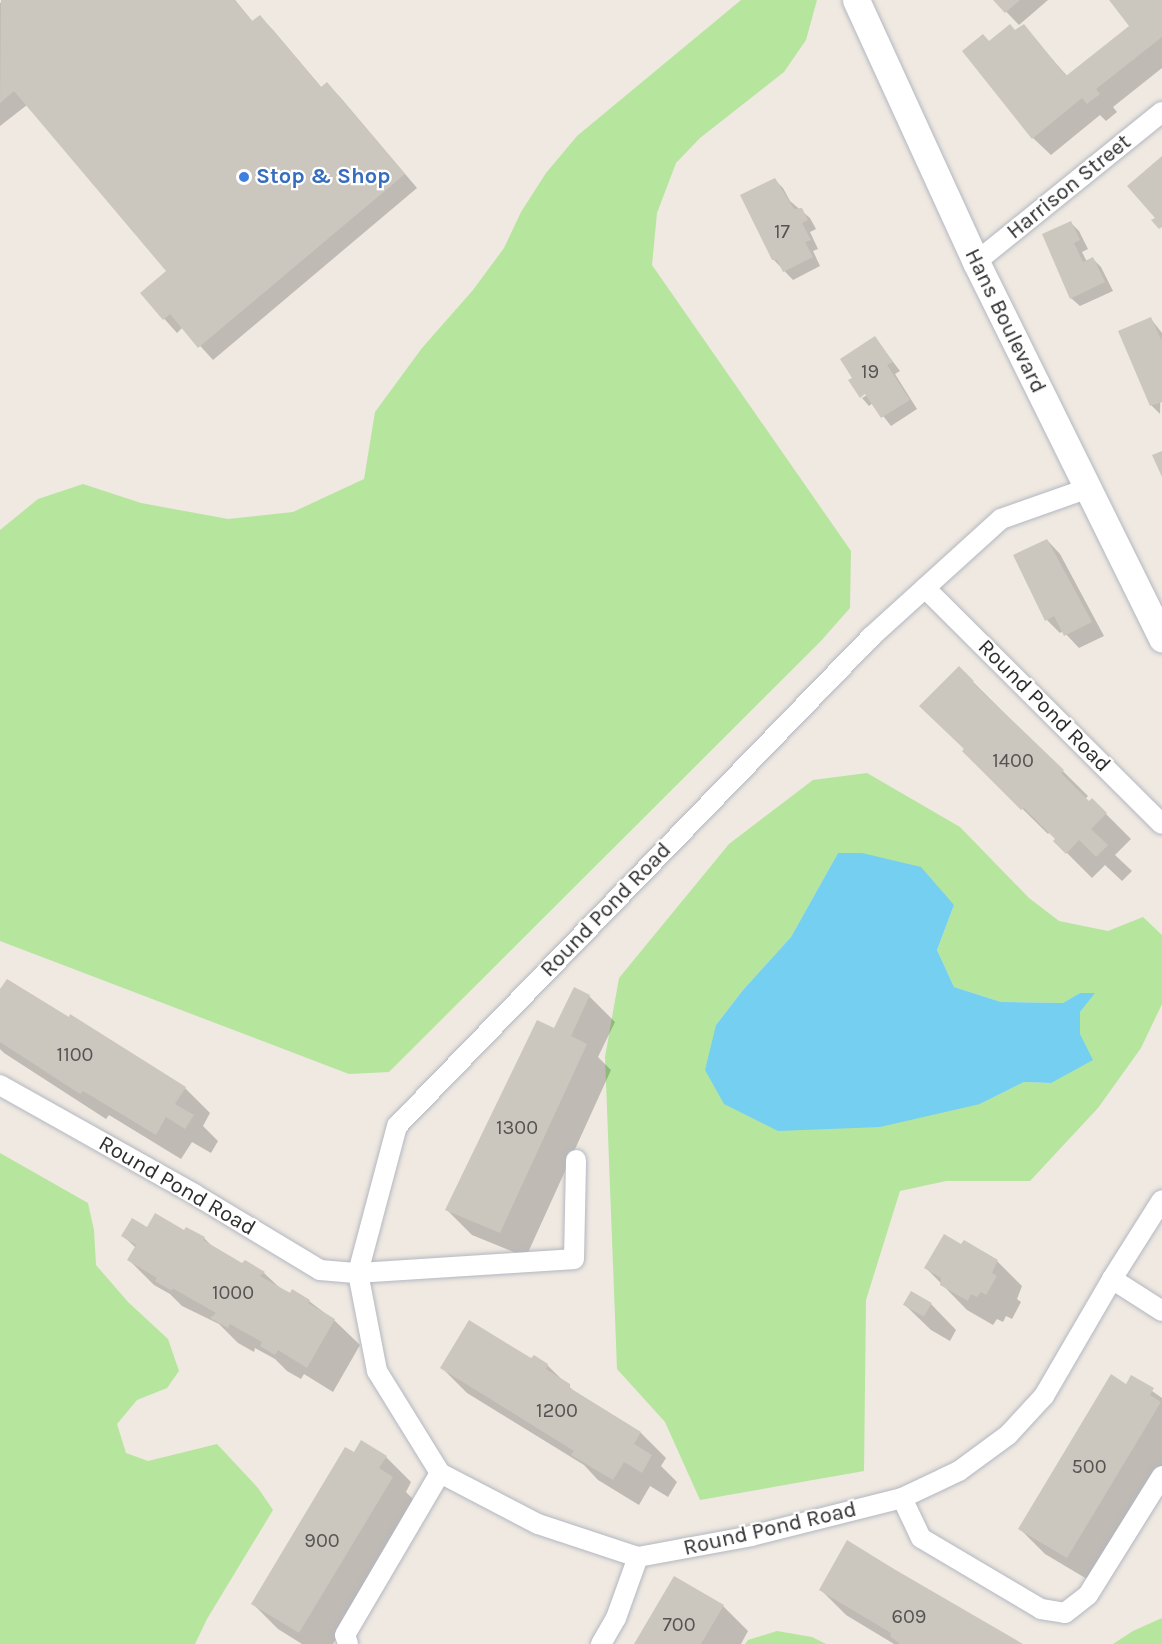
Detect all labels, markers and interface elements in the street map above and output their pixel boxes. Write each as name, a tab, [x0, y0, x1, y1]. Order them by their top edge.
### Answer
street label: Harrison Street	[1002, 129, 1136, 245]
place label: Stop & Shop	[256, 164, 391, 190]
marker: Stop & Shop	[237, 170, 251, 184]
house number: 17	[774, 219, 790, 243]
street label: Hans Boulevard	[959, 244, 1051, 398]
house number: 19	[861, 359, 879, 383]
street label: Round Pond Road	[972, 634, 1116, 778]
house number: 1400	[992, 748, 1034, 772]
street label: Round Pond Road	[535, 837, 677, 983]
house number: 1100	[57, 1042, 93, 1066]
house number: 1300	[496, 1115, 538, 1139]
street label: Round Pond Road	[94, 1130, 260, 1242]
house number: 1000	[212, 1280, 254, 1304]
house number: 1200	[536, 1398, 578, 1422]
house number: 500	[1071, 1454, 1107, 1478]
street label: Round Pond Road	[681, 1496, 859, 1562]
house number: 900	[304, 1528, 340, 1552]
house number: 609	[892, 1604, 926, 1628]
house number: 700	[662, 1612, 696, 1636]

